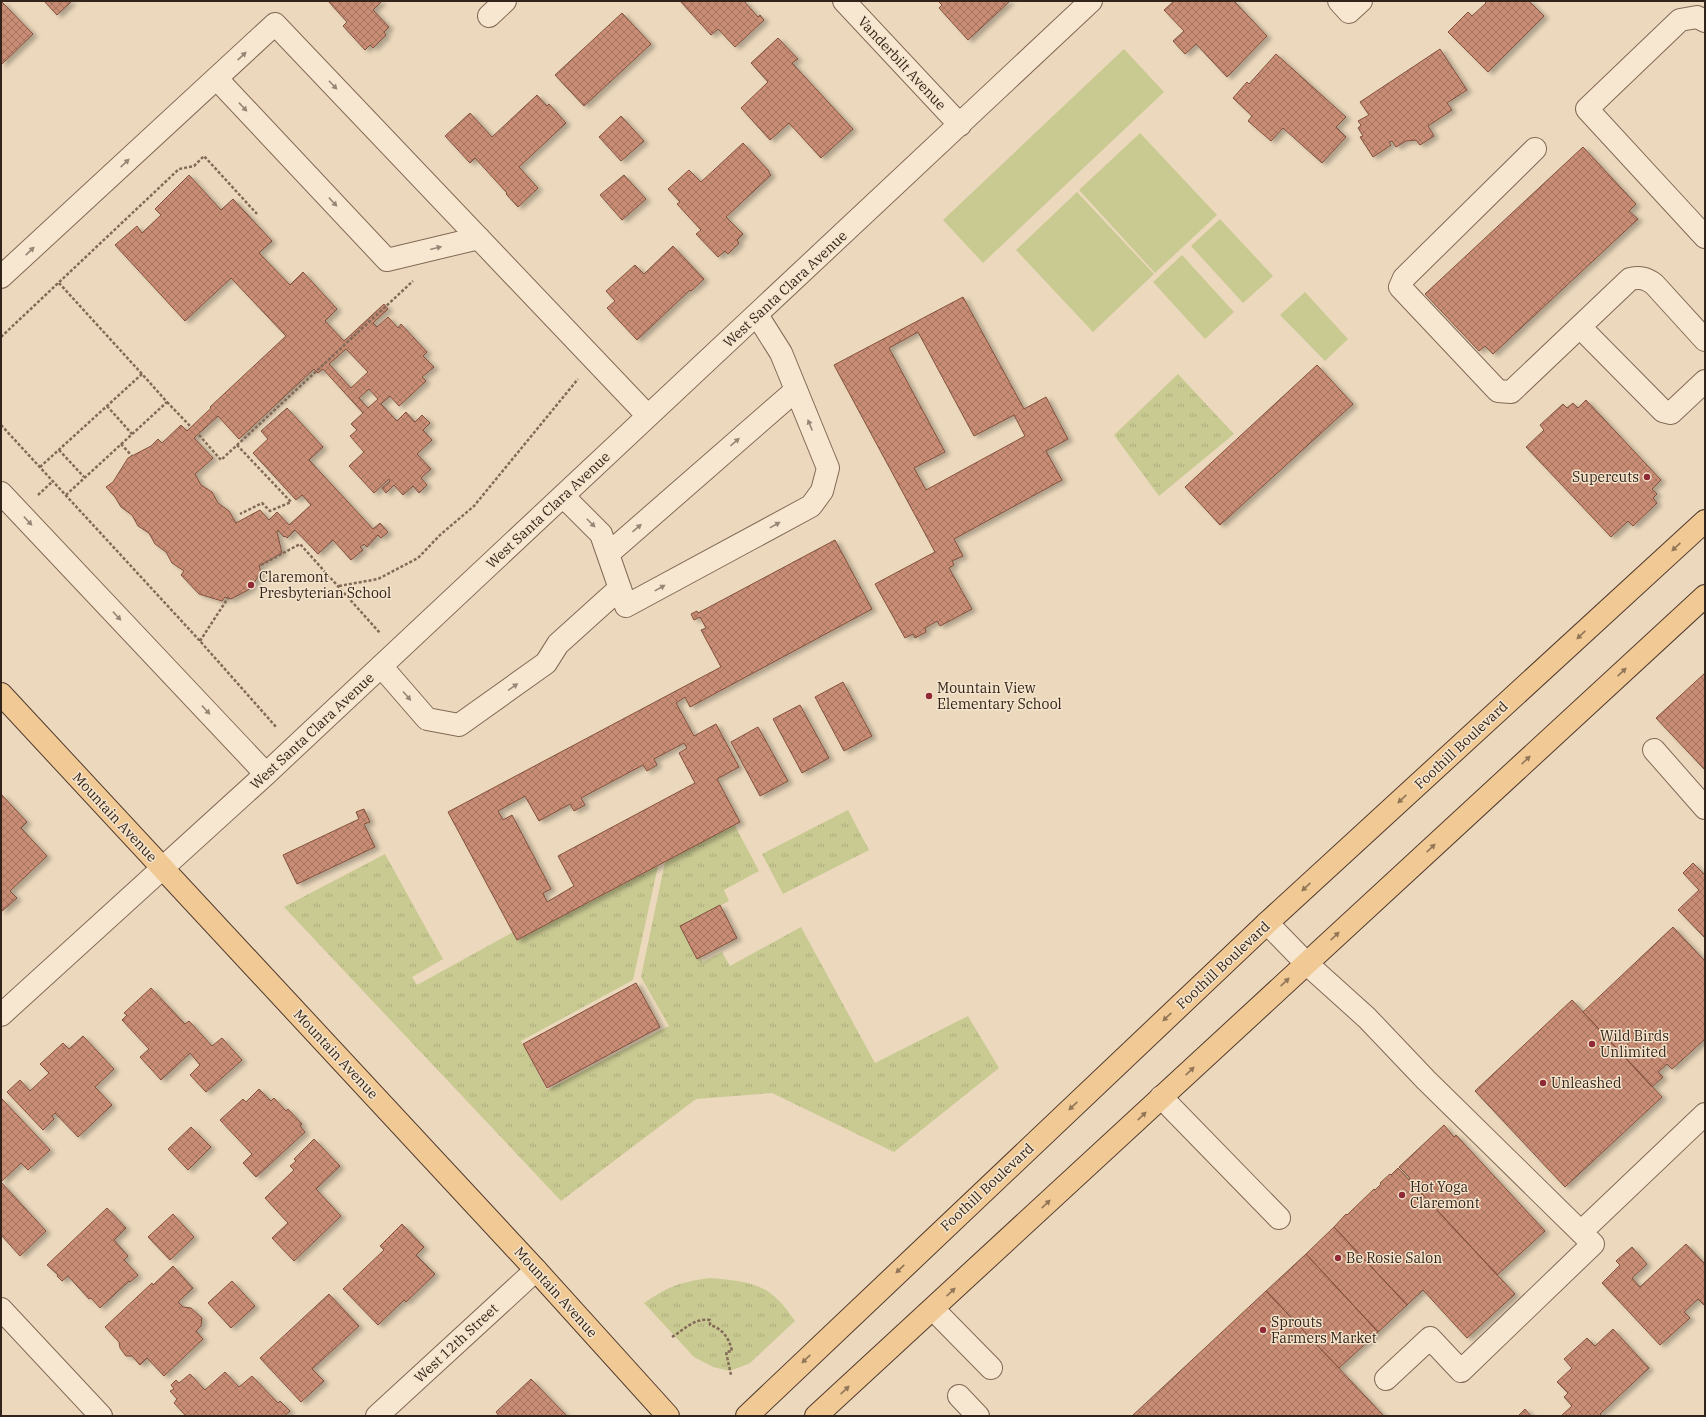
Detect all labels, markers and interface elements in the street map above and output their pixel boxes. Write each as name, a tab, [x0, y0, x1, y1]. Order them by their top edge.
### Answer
street label: Vanderbilt Avenue	[854, 12, 950, 114]
one-way arrow	[236, 51, 247, 60]
one-way arrow	[329, 80, 338, 90]
one-way arrow	[239, 102, 248, 112]
one-way arrow	[120, 158, 130, 167]
one-way arrow	[328, 197, 337, 207]
street label: West Santa Clara Avenue	[719, 227, 851, 351]
one-way arrow	[430, 245, 442, 251]
one-way arrow	[25, 246, 35, 256]
one-way arrow	[807, 420, 813, 431]
one-way arrow	[730, 438, 741, 447]
street label: West Santa Clara Avenue	[482, 448, 614, 572]
place label: Supercuts	[1572, 468, 1639, 486]
marker: Supercuts	[1642, 472, 1652, 482]
one-way arrow	[23, 516, 33, 526]
one-way arrow	[586, 518, 596, 528]
one-way arrow	[769, 522, 780, 529]
one-way arrow	[633, 524, 642, 533]
one-way arrow	[1671, 542, 1681, 552]
place label: Claremont Presbyterian School	[259, 568, 391, 602]
marker: Claremont Presbyterian School	[246, 580, 256, 590]
one-way arrow	[655, 584, 666, 591]
one-way arrow	[112, 611, 122, 621]
one-way arrow	[1576, 630, 1585, 639]
one-way arrow	[1617, 667, 1627, 677]
street label: West Santa Clara Avenue	[246, 669, 378, 793]
place label: Mountain View Elementary School	[937, 679, 1062, 713]
one-way arrow	[508, 683, 518, 691]
one-way arrow	[402, 690, 411, 701]
marker: Mountain View Elementary School	[924, 691, 934, 701]
street label: Foothill Boulevard	[1411, 697, 1512, 793]
one-way arrow	[201, 706, 210, 715]
one-way arrow	[1521, 756, 1531, 765]
street label: Mountain Avenue	[69, 768, 161, 866]
one-way arrow	[1397, 794, 1407, 804]
one-way arrow	[1426, 844, 1436, 853]
one-way arrow	[1301, 882, 1312, 891]
street label: Foothill Boulevard	[1173, 917, 1274, 1013]
one-way arrow	[1330, 932, 1340, 941]
one-way arrow	[1280, 978, 1290, 987]
street label: Mountain Avenue	[290, 1005, 382, 1103]
one-way arrow	[1162, 1012, 1172, 1022]
place label: Wild Birds Unlimited	[1600, 1027, 1669, 1061]
marker: Wild Birds Unlimited	[1587, 1039, 1597, 1049]
one-way arrow	[1185, 1066, 1195, 1076]
place label: Unleashed	[1551, 1074, 1622, 1092]
marker: Unleashed	[1538, 1078, 1548, 1088]
one-way arrow	[1068, 1101, 1078, 1111]
one-way arrow	[1137, 1111, 1147, 1120]
street label: Foothill Boulevard	[937, 1139, 1038, 1235]
place label: Hot Yoga Claremont	[1410, 1178, 1480, 1212]
marker: Hot Yoga Claremont	[1397, 1190, 1407, 1200]
one-way arrow	[1041, 1199, 1051, 1209]
street label: Mountain Avenue	[510, 1243, 602, 1341]
place label: Be Rosie Salon	[1346, 1249, 1442, 1267]
marker: Be Rosie Salon	[1333, 1253, 1343, 1263]
one-way arrow	[895, 1265, 905, 1274]
one-way arrow	[946, 1287, 956, 1297]
street label: West 12th Street	[410, 1299, 502, 1387]
place label: Sprouts Farmers Market	[1271, 1313, 1377, 1347]
marker: Sprouts Farmers Market	[1258, 1325, 1268, 1335]
one-way arrow	[801, 1355, 812, 1364]
one-way arrow	[840, 1385, 850, 1394]

